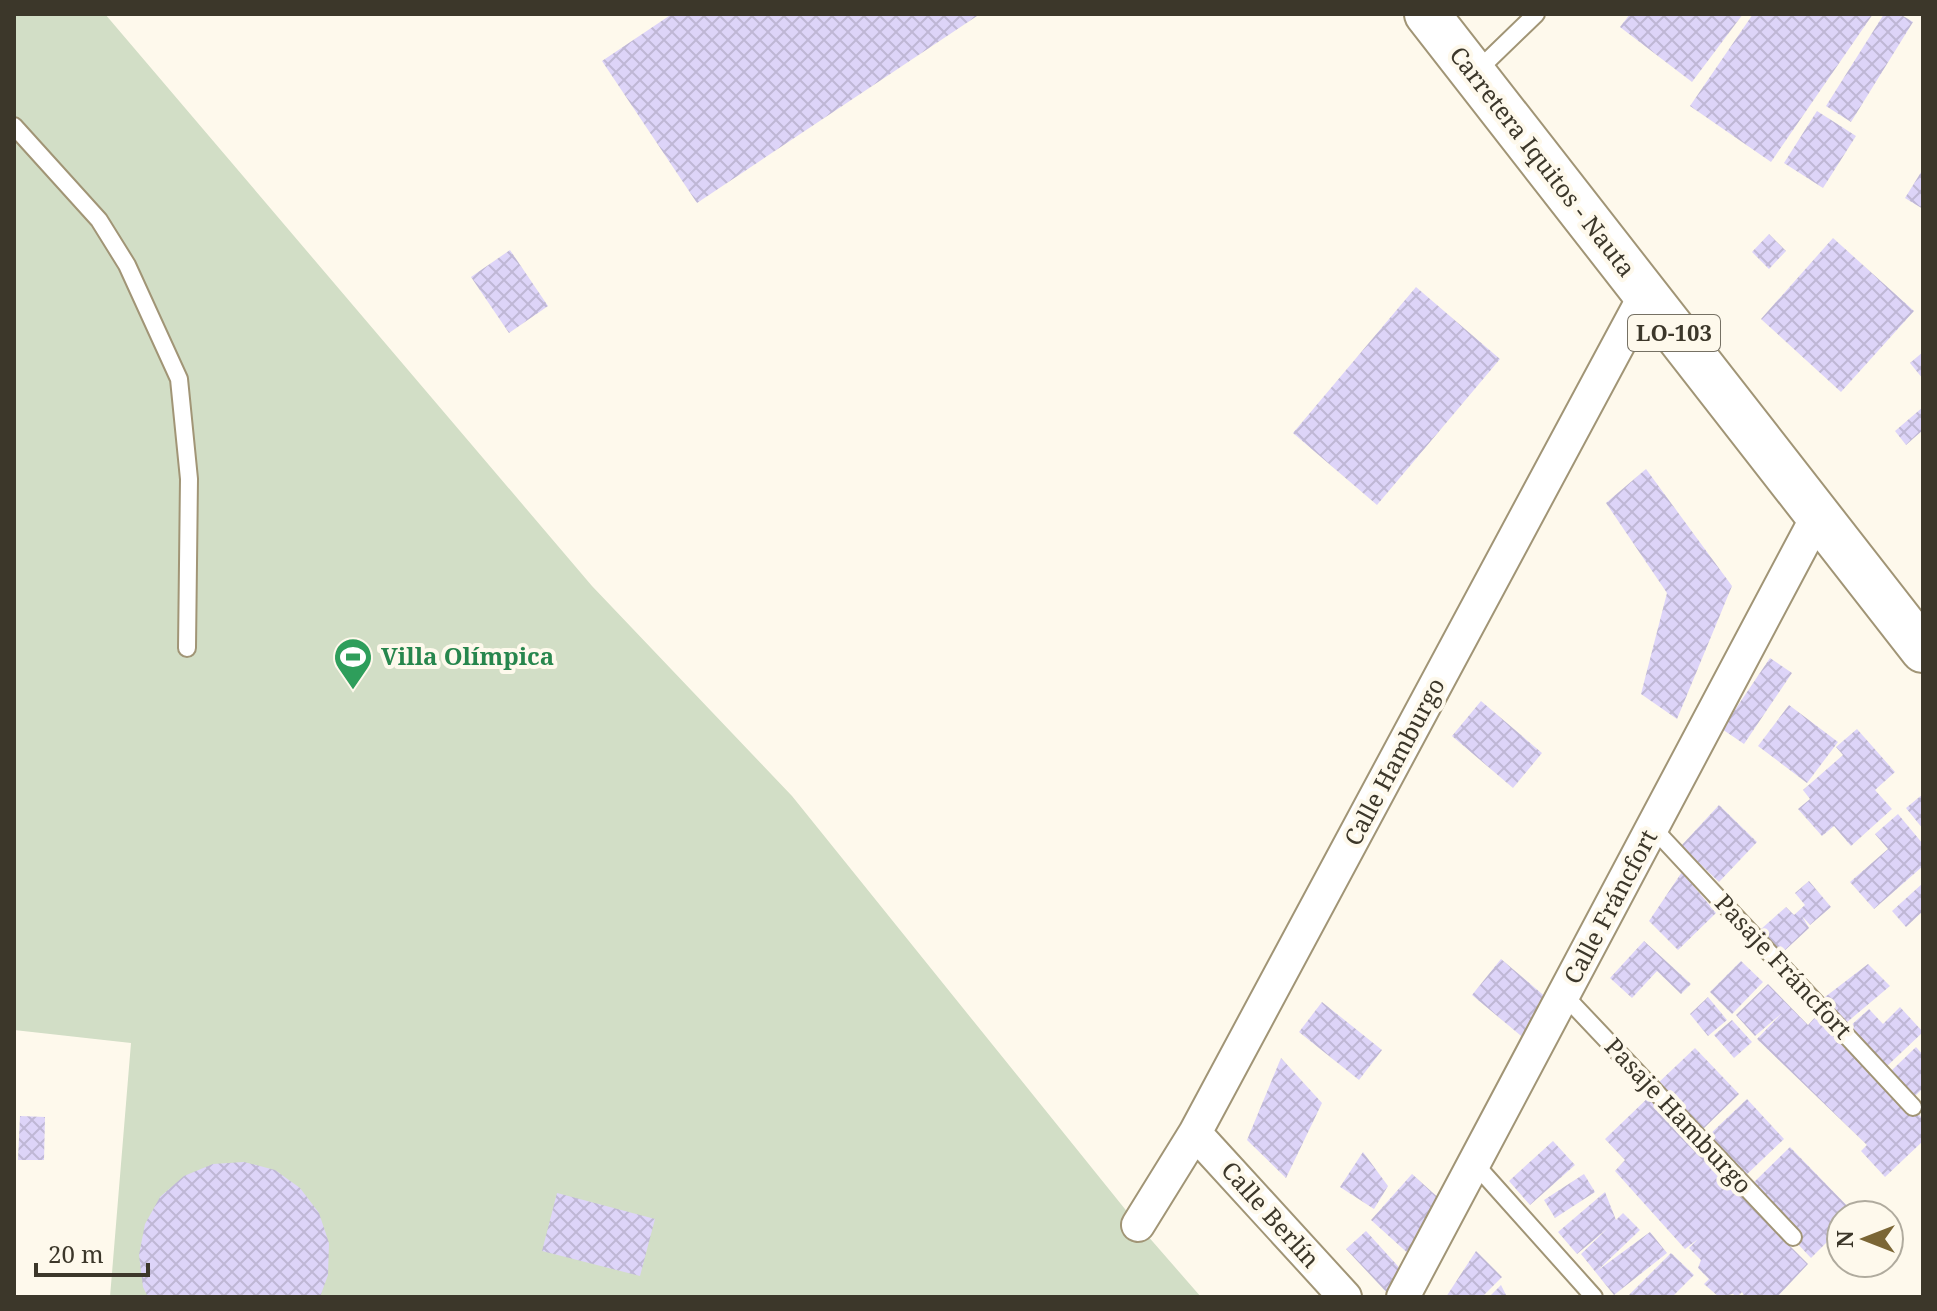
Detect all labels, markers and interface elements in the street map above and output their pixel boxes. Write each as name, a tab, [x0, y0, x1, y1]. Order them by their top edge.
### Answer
street label: Carretera Iquitos - Nauta	[1443, 39, 1644, 283]
road number: LO-103	[1628, 315, 1720, 351]
sports icon: Villa Olímpica	[332, 636, 374, 691]
place label: Villa Olímpica	[381, 639, 554, 672]
street label: Calle Hamburgo	[1336, 672, 1452, 851]
street label: Calle Fráncfort	[1555, 823, 1664, 989]
street label: Pasaje Fráncfort	[1708, 886, 1860, 1046]
street label: Pasaje Hamburgo	[1598, 1030, 1760, 1200]
street label: Calle Berlín	[1214, 1154, 1328, 1274]
north arrow	[1825, 1199, 1905, 1279]
scale bar	[36, 1227, 148, 1277]
text: N	[1829, 1230, 1859, 1248]
text: 20 m	[48, 1237, 104, 1270]

